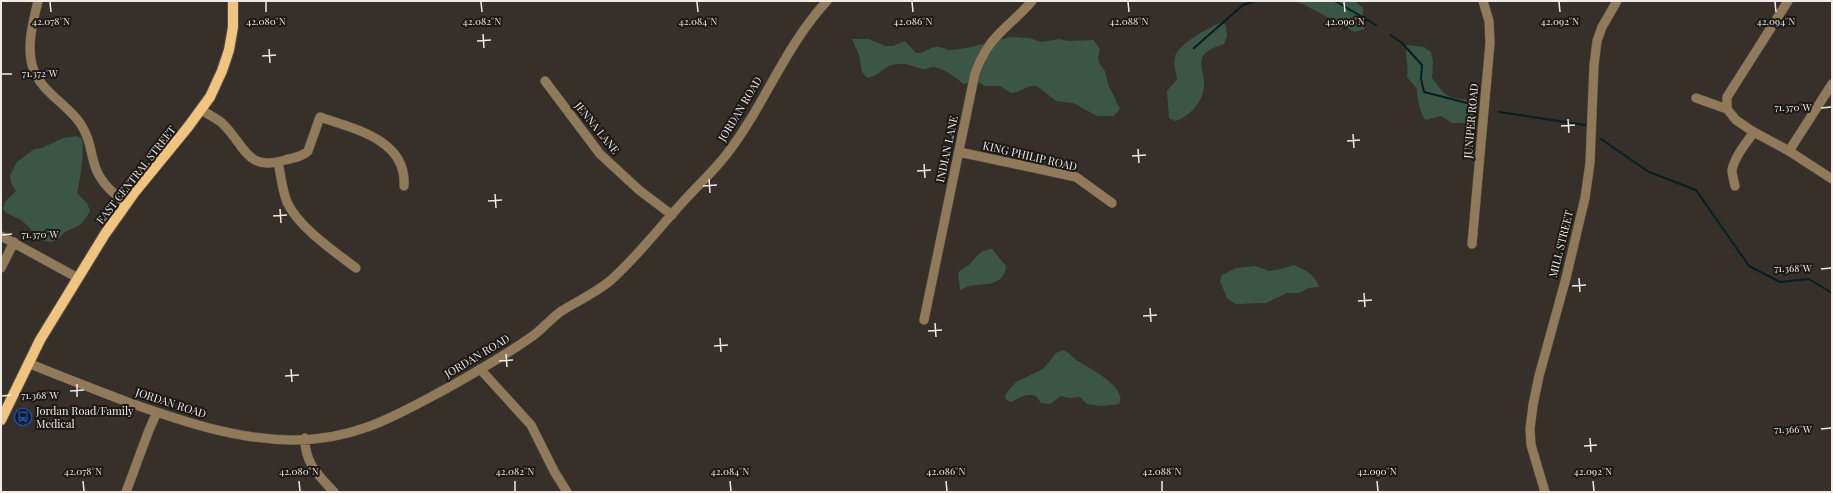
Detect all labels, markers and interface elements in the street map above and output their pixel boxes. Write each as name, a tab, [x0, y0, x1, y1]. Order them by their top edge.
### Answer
text: 42.078°N	[32, 14, 70, 28]
text: 42.080°N	[246, 14, 286, 28]
text: 42.082°N	[463, 14, 501, 28]
text: 42.084°N	[679, 14, 717, 28]
text: 42.086°N	[894, 14, 932, 28]
text: 42.088°N	[1109, 14, 1149, 28]
text: 42.090°N	[1325, 14, 1365, 28]
text: 42.092°N	[1541, 14, 1579, 28]
text: 42.094°N	[1757, 14, 1795, 28]
text: 71.372°W	[22, 66, 59, 80]
street label: JORDAN ROAD	[714, 73, 765, 145]
street label: JUNIPER ROAD	[1460, 83, 1481, 160]
street label: JENNA LANE	[571, 98, 623, 157]
text: 71.370°W	[1775, 100, 1812, 114]
street label: INDIAN LANE	[932, 114, 961, 184]
street label: EAST CENTRAL STREET	[92, 122, 179, 227]
street label: KING PHILIP ROAD	[981, 137, 1079, 174]
street label: MILL STREET	[1545, 208, 1576, 279]
text: 71.370°W	[22, 227, 59, 241]
text: 71.368°W	[1774, 261, 1813, 275]
street label: JORDAN ROAD	[441, 330, 512, 381]
street label: JORDAN ROAD	[133, 384, 208, 421]
text: 71.368°W	[21, 388, 60, 402]
place label: Jordan Road/Family Medical	[35, 403, 134, 431]
bus stop icon: Jordan Road/Family Medical	[13, 407, 33, 427]
text: 71.366°W	[1774, 422, 1813, 436]
text: 42.078°N	[64, 464, 102, 478]
text: 42.080°N	[279, 464, 319, 478]
text: 42.082°N	[496, 464, 534, 478]
text: 42.084°N	[711, 464, 749, 478]
text: 42.086°N	[927, 464, 965, 478]
text: 42.088°N	[1142, 464, 1182, 478]
text: 42.090°N	[1357, 464, 1397, 478]
text: 42.092°N	[1574, 464, 1612, 478]

